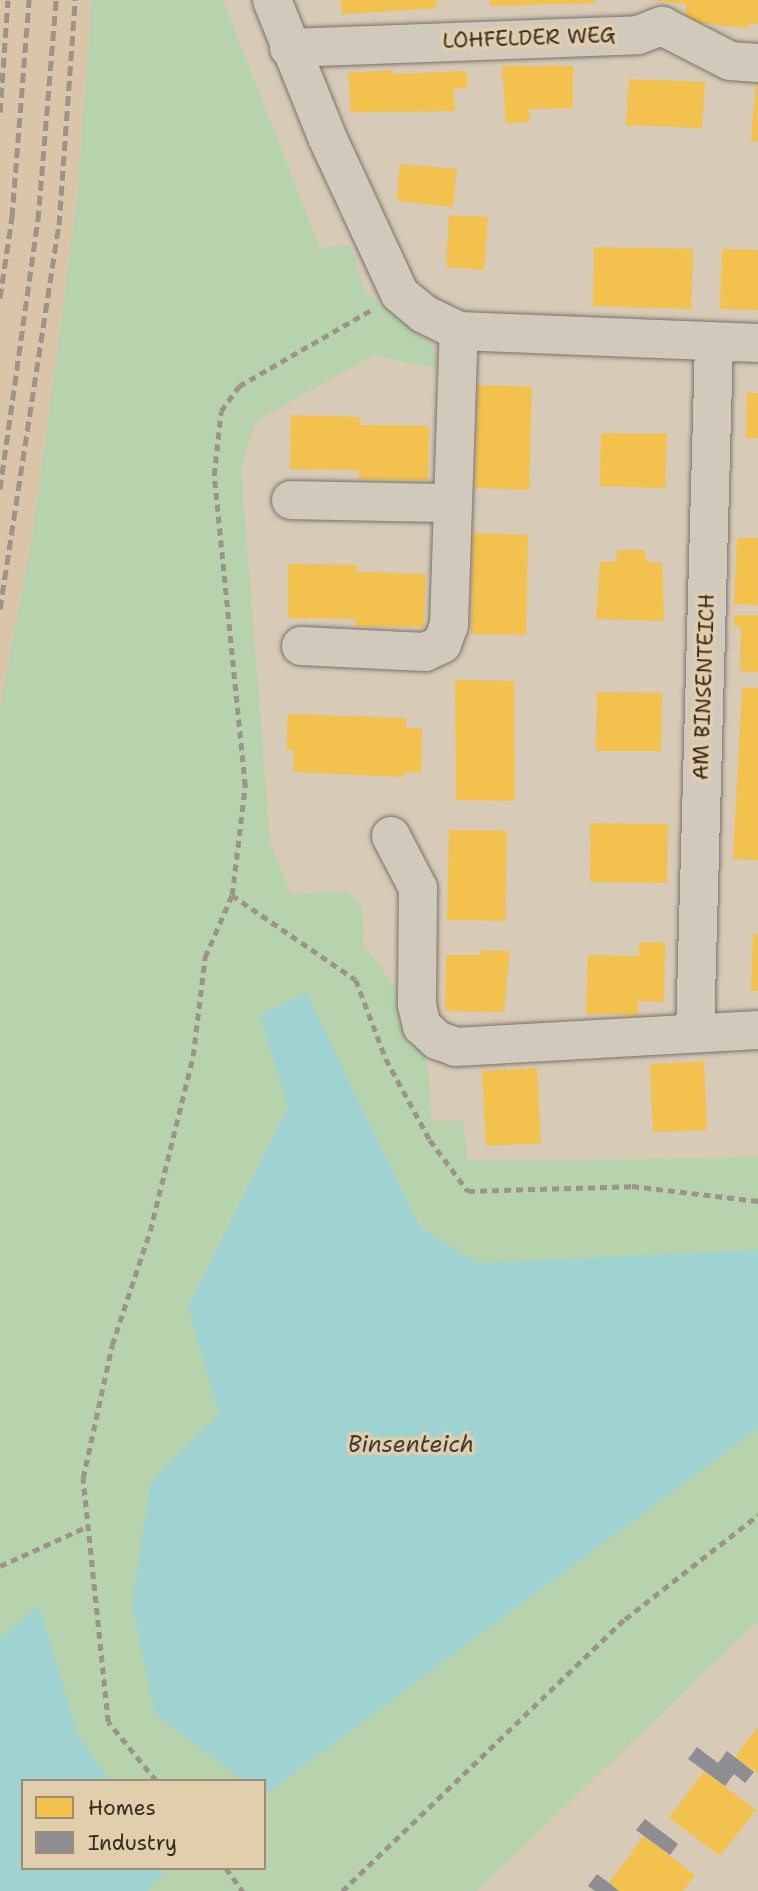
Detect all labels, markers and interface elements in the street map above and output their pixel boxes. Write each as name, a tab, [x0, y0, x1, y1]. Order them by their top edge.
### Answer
street label: LOHFELDER WEG	[442, 22, 616, 54]
street label: AM BINSENTEICH	[688, 593, 720, 781]
water label: Binsenteich	[348, 1430, 474, 1458]
legend	[21, 1779, 266, 1870]
text: Homes	[88, 1794, 156, 1822]
text: Industry	[88, 1829, 177, 1857]

